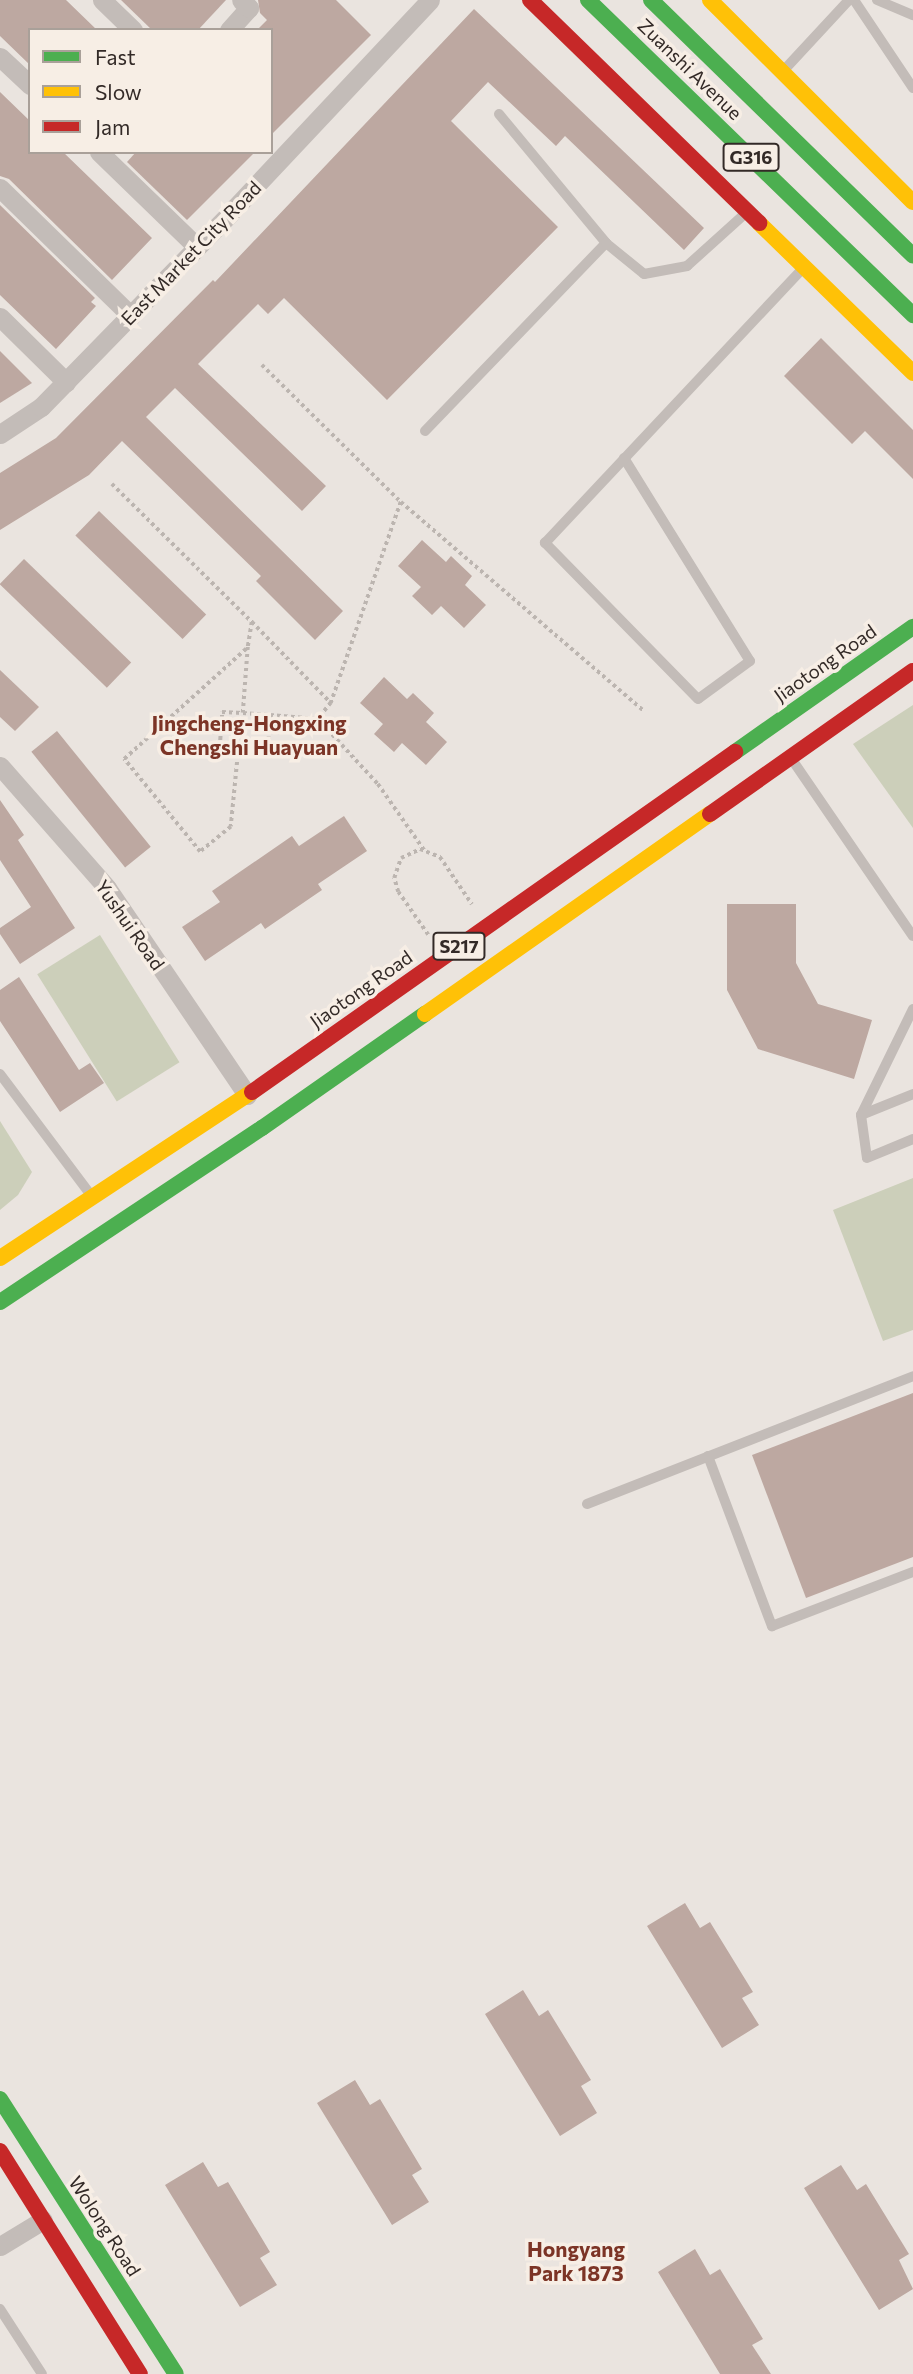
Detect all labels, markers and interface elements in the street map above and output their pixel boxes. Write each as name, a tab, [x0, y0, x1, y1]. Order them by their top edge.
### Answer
street label: Zuanshi Avenue	[633, 14, 747, 124]
legend	[28, 28, 273, 154]
text: Fast	[95, 44, 136, 69]
text: Slow	[95, 79, 142, 104]
text: Jam	[95, 114, 130, 139]
road number: G316	[721, 142, 781, 172]
street label: East Market City Road	[116, 176, 266, 330]
street label: Jiaotong Road	[769, 619, 881, 707]
district label: Jingcheng-Hongxing Chengshi Huayuan	[151, 710, 347, 760]
street label: Yushui Road	[91, 876, 169, 974]
road number: S217	[431, 931, 487, 960]
street label: Jiaotong Road	[305, 945, 417, 1033]
street label: Wolong Road	[64, 2172, 146, 2280]
district label: Hongyang Park 1873	[527, 2236, 625, 2286]

